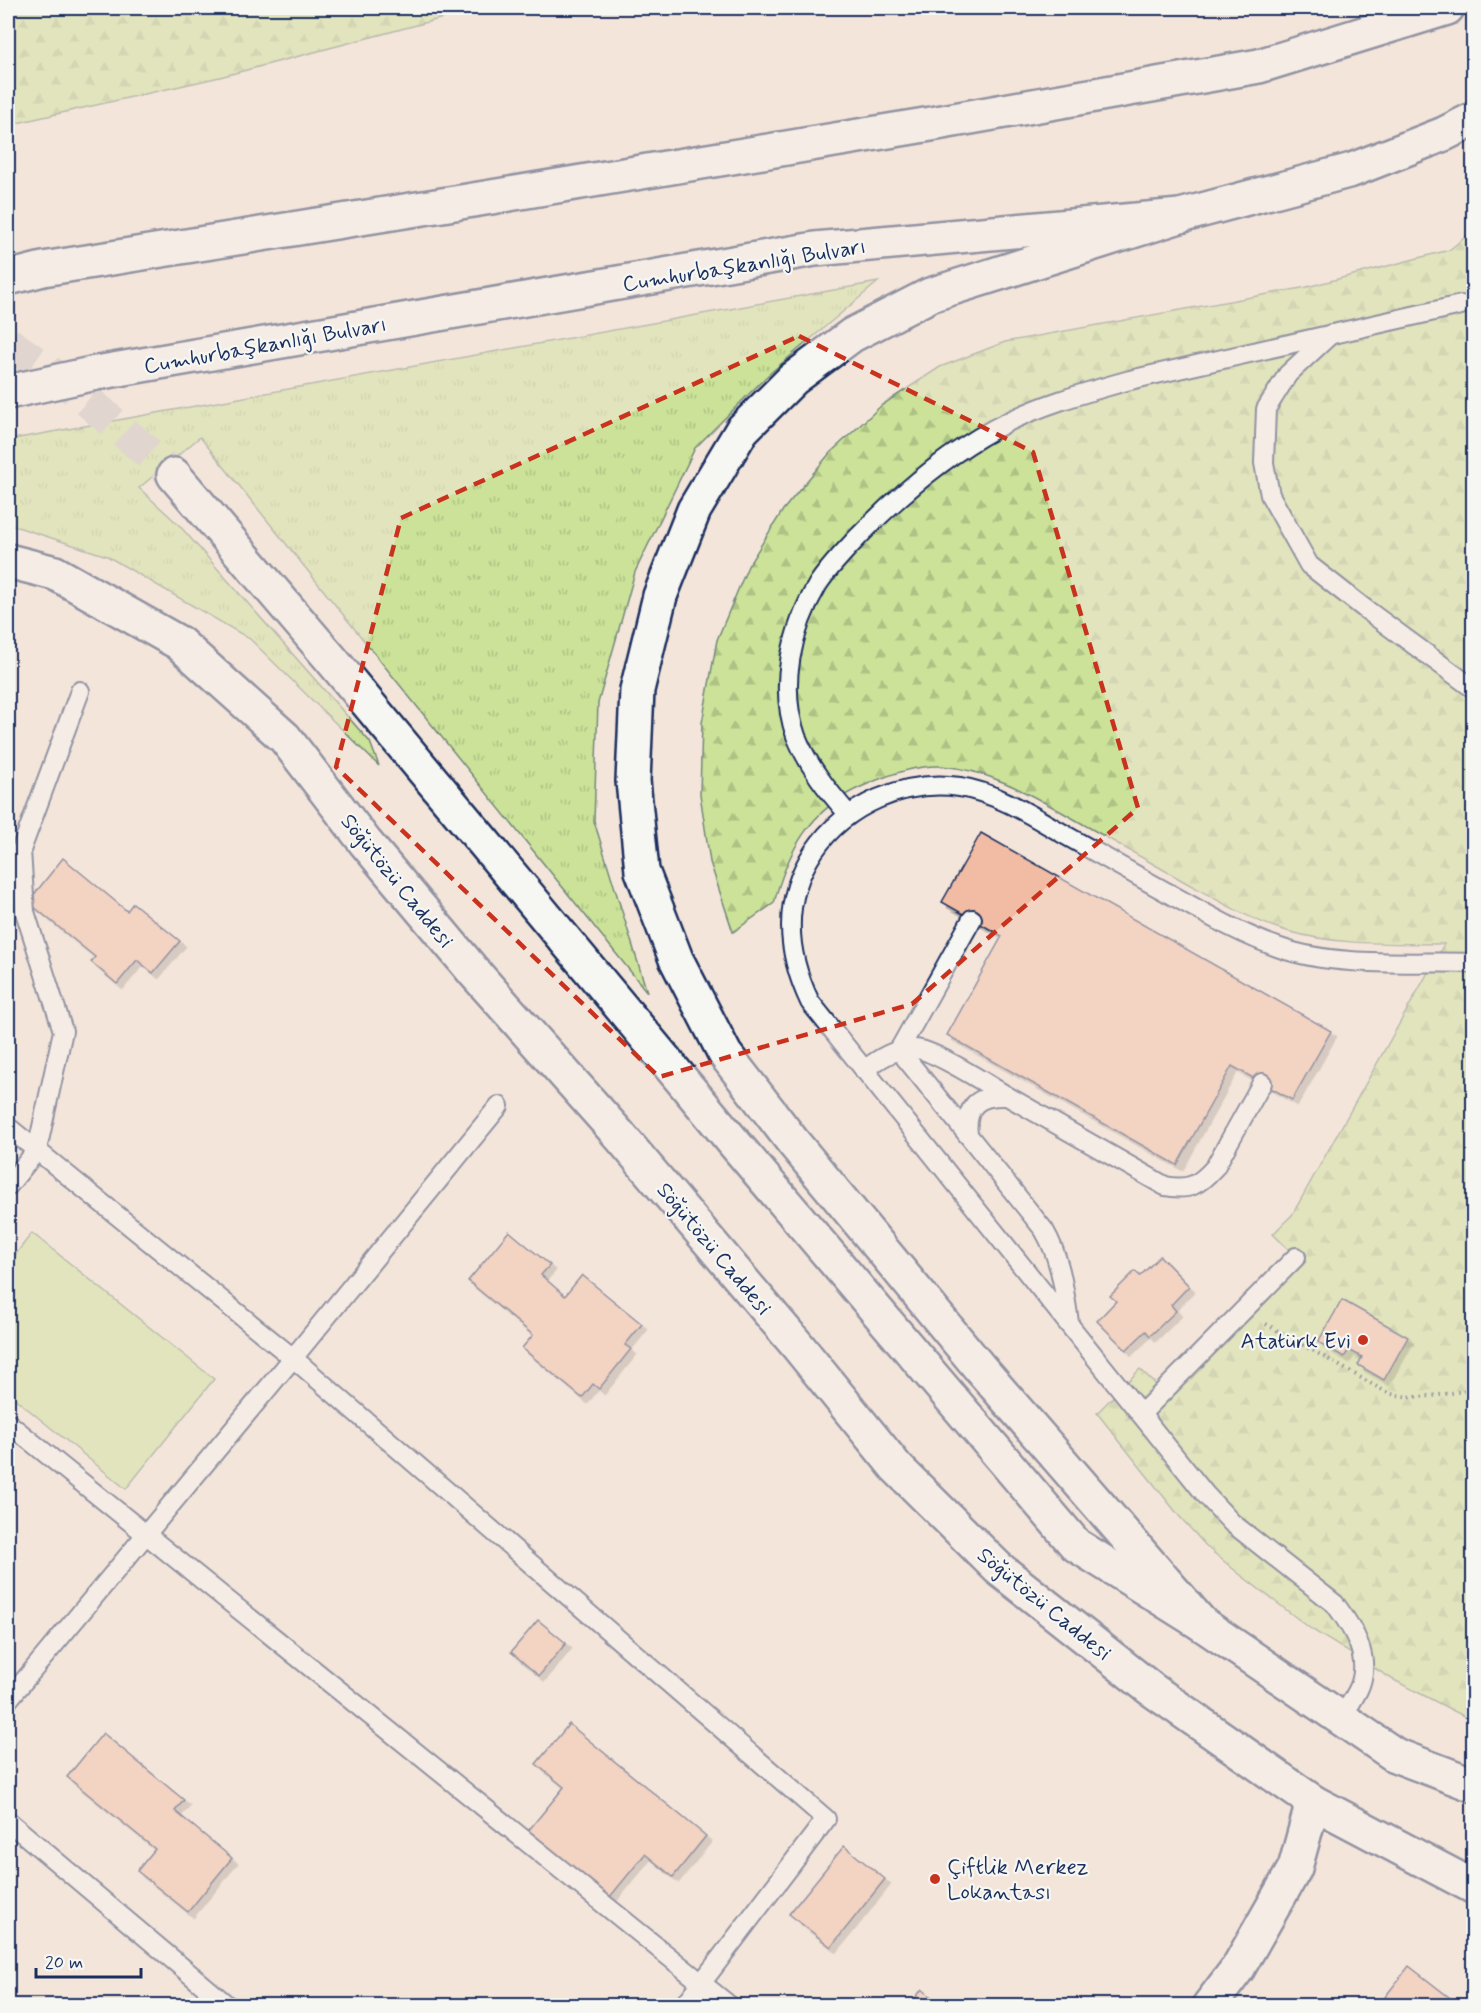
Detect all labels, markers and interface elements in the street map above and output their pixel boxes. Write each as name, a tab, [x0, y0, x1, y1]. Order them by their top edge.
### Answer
street label: Cumhurbaşkanlığı Bulvarı	[621, 233, 868, 300]
street label: Cumhurbaşkanlığı Bulvarı	[142, 311, 389, 382]
street label: Söğütözü Caddesi	[333, 808, 459, 955]
street label: Söğütözü Caddesi	[649, 1177, 777, 1322]
place label: Atatürk Evi	[1241, 1328, 1351, 1356]
marker: Atatürk Evi	[1356, 1333, 1370, 1347]
street label: Söğütözü Caddesi	[970, 1542, 1117, 1668]
place label: Çiftlik Merkez Lokantası	[947, 1854, 1089, 1907]
marker: Çiftlik Merkez Lokantası	[928, 1872, 942, 1886]
scale bar	[36, 1941, 141, 1979]
text: 20 m	[45, 1951, 83, 1975]

